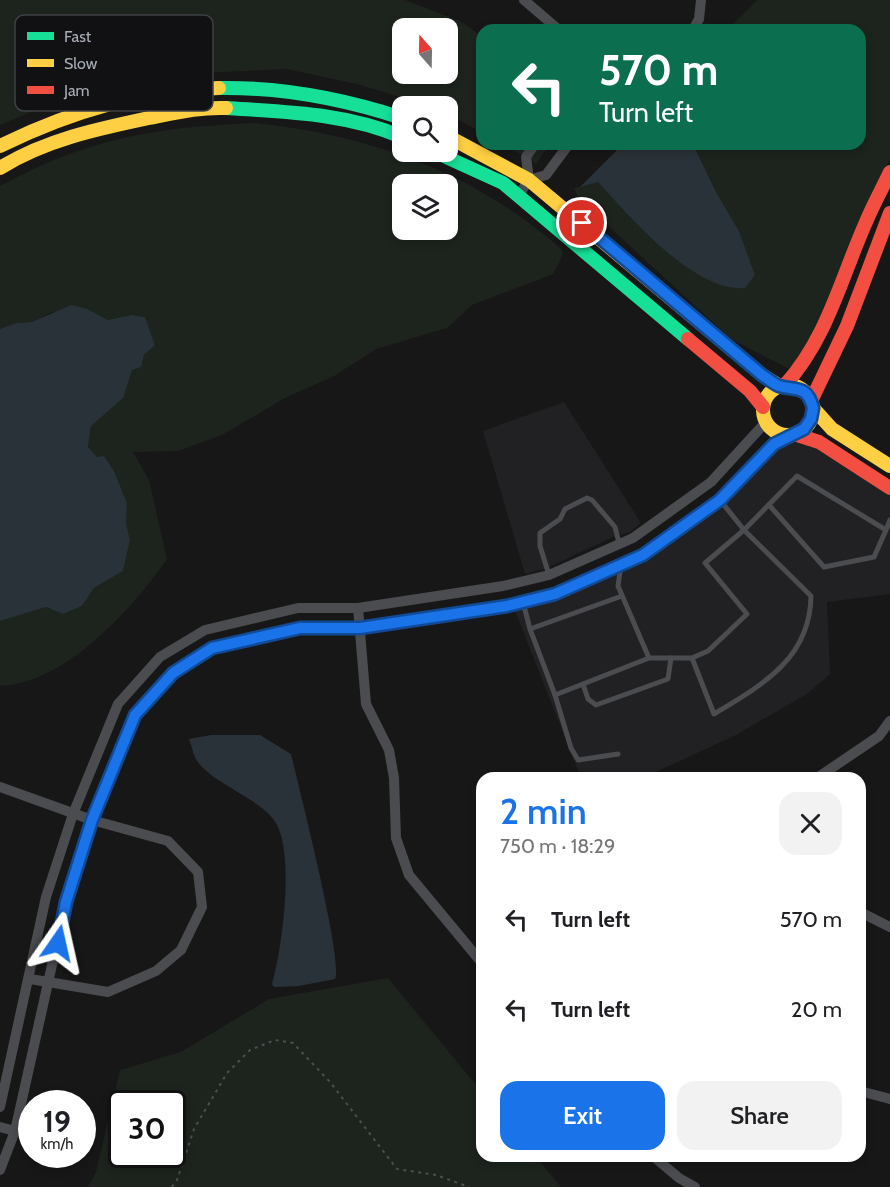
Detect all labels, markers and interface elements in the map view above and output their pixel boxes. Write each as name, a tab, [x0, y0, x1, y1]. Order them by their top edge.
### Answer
legend	[15, 15, 213, 111]
north arrow	[392, 18, 458, 84]
map controls	[392, 18, 458, 240]
text: Fast	[64, 27, 92, 46]
text: 570 m	[599, 44, 718, 96]
icon: left	[500, 48, 578, 126]
text: Slow	[64, 54, 98, 73]
text: Jam	[63, 81, 90, 100]
button: search	[392, 96, 458, 162]
text: Turn left	[599, 96, 693, 129]
button: layers	[392, 174, 458, 240]
pin	[556, 197, 607, 248]
icon: arrive	[565, 206, 598, 239]
text: 2 min	[500, 789, 587, 833]
button: close	[779, 792, 842, 855]
text: 750 m · 18:29	[500, 834, 615, 858]
icon: left	[500, 903, 533, 936]
text: Turn left	[551, 906, 630, 933]
text: 570 m	[780, 906, 842, 933]
position arrow	[26, 911, 90, 975]
icon: left	[500, 993, 533, 1026]
text: Turn left	[551, 996, 630, 1023]
text: 20 m	[791, 996, 842, 1023]
button: Exit	[500, 1081, 665, 1150]
button: Share	[677, 1081, 842, 1150]
speed limit sign: 30	[108, 1090, 186, 1168]
text: 19	[43, 1103, 71, 1140]
text: km/h	[41, 1135, 73, 1153]

